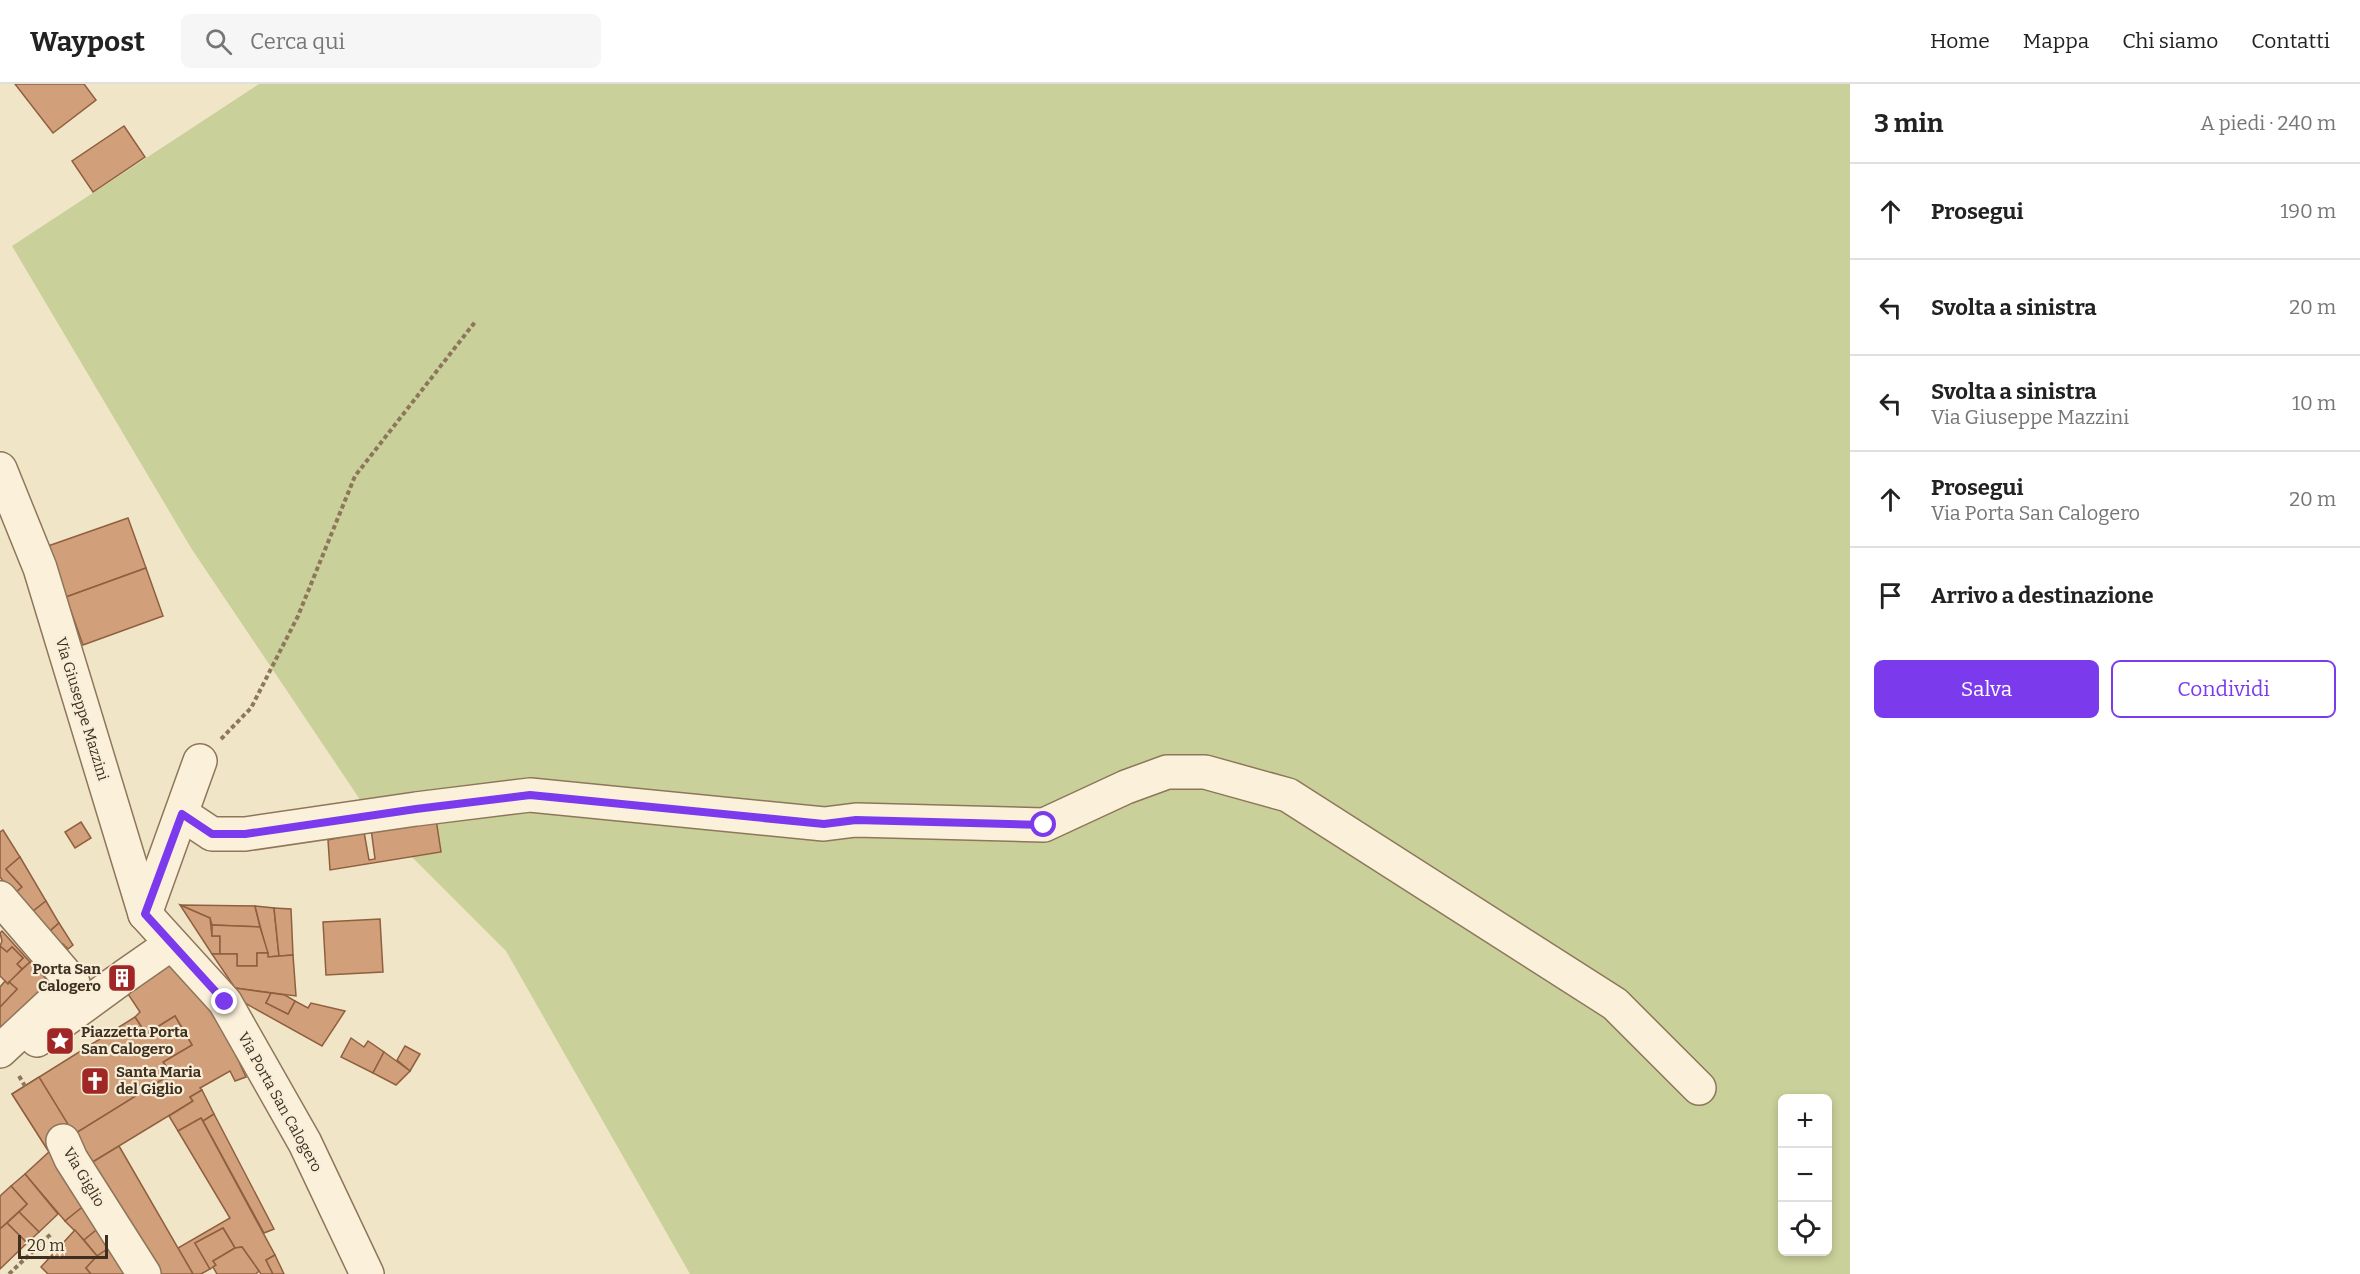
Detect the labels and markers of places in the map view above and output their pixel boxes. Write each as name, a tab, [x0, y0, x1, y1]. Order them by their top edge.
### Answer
place label: Porta San Calogero	[33, 960, 101, 995]
building icon: Porta San Calogero	[106, 962, 138, 994]
place label: Piazzetta Porta San Calogero	[81, 1023, 189, 1058]
place icon: Piazzetta Porta San Calogero	[44, 1025, 76, 1057]
place label: Santa Maria del Giglio	[116, 1063, 202, 1098]
church icon: Santa Maria del Giglio	[79, 1065, 111, 1097]

